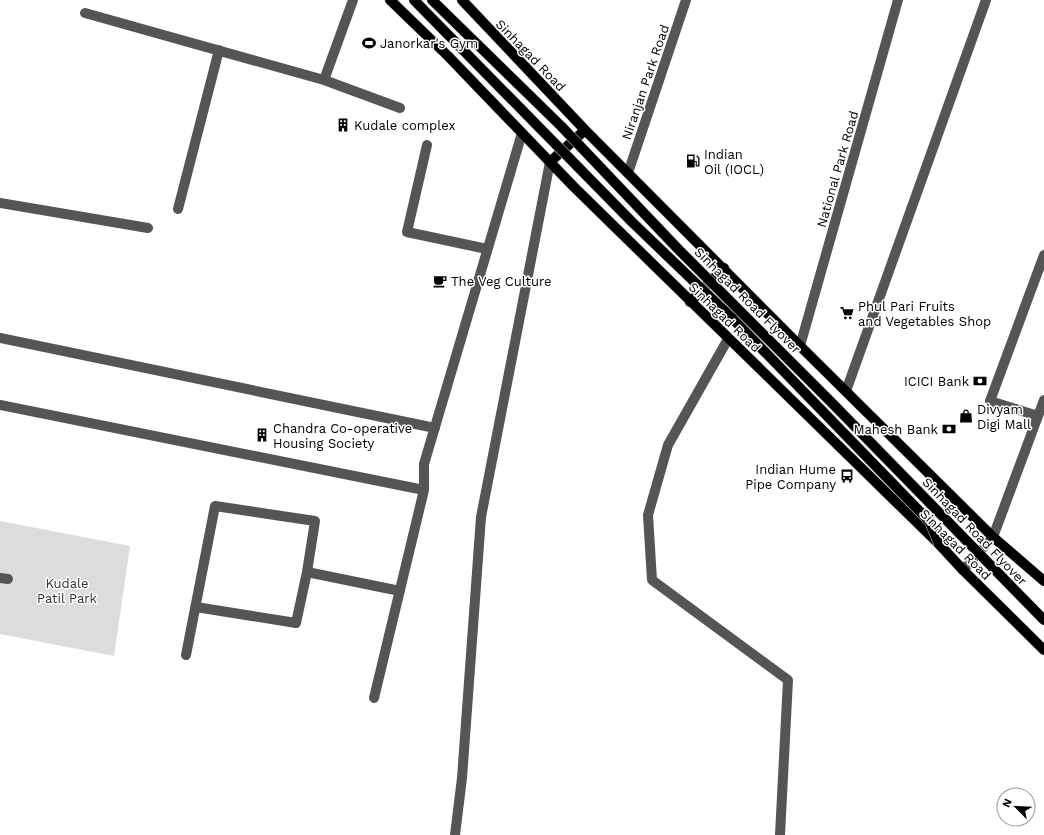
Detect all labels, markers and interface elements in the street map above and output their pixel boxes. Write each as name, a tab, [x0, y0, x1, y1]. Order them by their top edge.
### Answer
street label: Sinhagad Road	[493, 16, 569, 94]
street label: Niranjan Park Road	[619, 23, 672, 142]
sports icon: Janorkar's Gym	[361, 35, 377, 51]
place label: Janorkar's Gym	[380, 36, 478, 51]
street label: National Park Road	[814, 109, 861, 229]
building icon: Kudale complex	[335, 117, 351, 133]
place label: Kudale complex	[354, 118, 455, 133]
place label: Indian Oil (IOCL)	[704, 147, 764, 177]
fuel station icon: Indian Oil (IOCL)	[685, 153, 701, 169]
street label: Sinhagad Road Flyover	[692, 244, 804, 356]
cafe icon: The Veg Culture	[432, 273, 448, 289]
place label: The Veg Culture	[451, 274, 552, 289]
street label: Sinhagad Road	[686, 279, 764, 355]
place label: Phul Pari Fruits and Vegetables Shop	[858, 299, 991, 329]
supermarket icon: Phul Pari Fruits and Vegetables Shop	[839, 305, 855, 321]
bank icon: ICICI Bank	[972, 373, 988, 389]
place label: ICICI Bank	[904, 374, 970, 389]
place label: Divyam Digi Mall	[977, 402, 1031, 432]
shop icon: Divyam Digi Mall	[958, 408, 974, 424]
place label: Chandra Co-operative Housing Society	[273, 421, 412, 451]
bank icon: Mahesh Bank	[941, 421, 957, 437]
place label: Mahesh Bank	[853, 422, 939, 437]
building icon: Chandra Co-operative Housing Society	[254, 427, 270, 443]
place label: Indian Hume Pipe Company	[745, 462, 836, 492]
bus stop icon: Indian Hume Pipe Company	[839, 468, 855, 484]
street label: Sinhagad Road Flyover	[919, 474, 1031, 588]
street label: Sinhagad Road	[917, 505, 995, 583]
park label: Kudale Patil Park	[37, 576, 98, 606]
north arrow	[996, 787, 1036, 827]
text: N	[1000, 797, 1015, 810]

